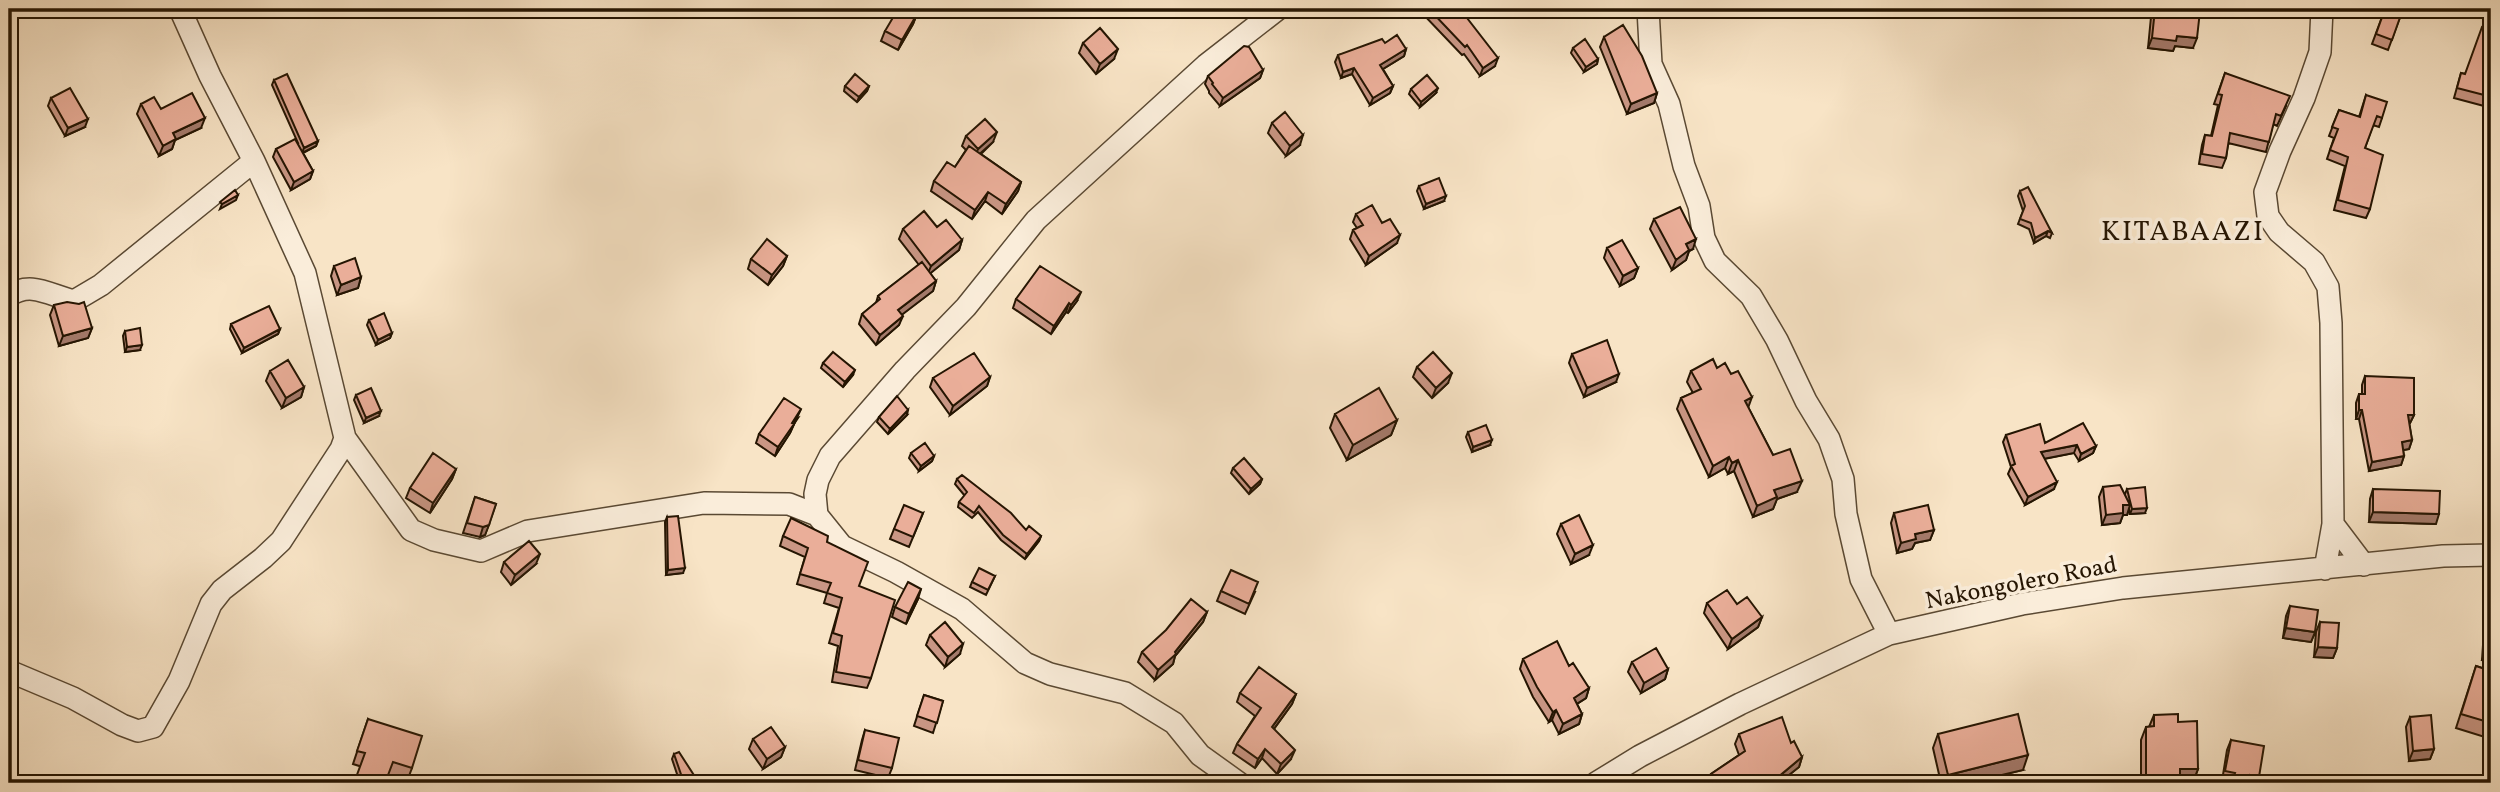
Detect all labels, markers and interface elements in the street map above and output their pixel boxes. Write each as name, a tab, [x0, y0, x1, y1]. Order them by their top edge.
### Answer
district label: KITABAAZI	[2101, 213, 2265, 252]
street label: Nakongolero Road	[1923, 549, 2120, 619]

